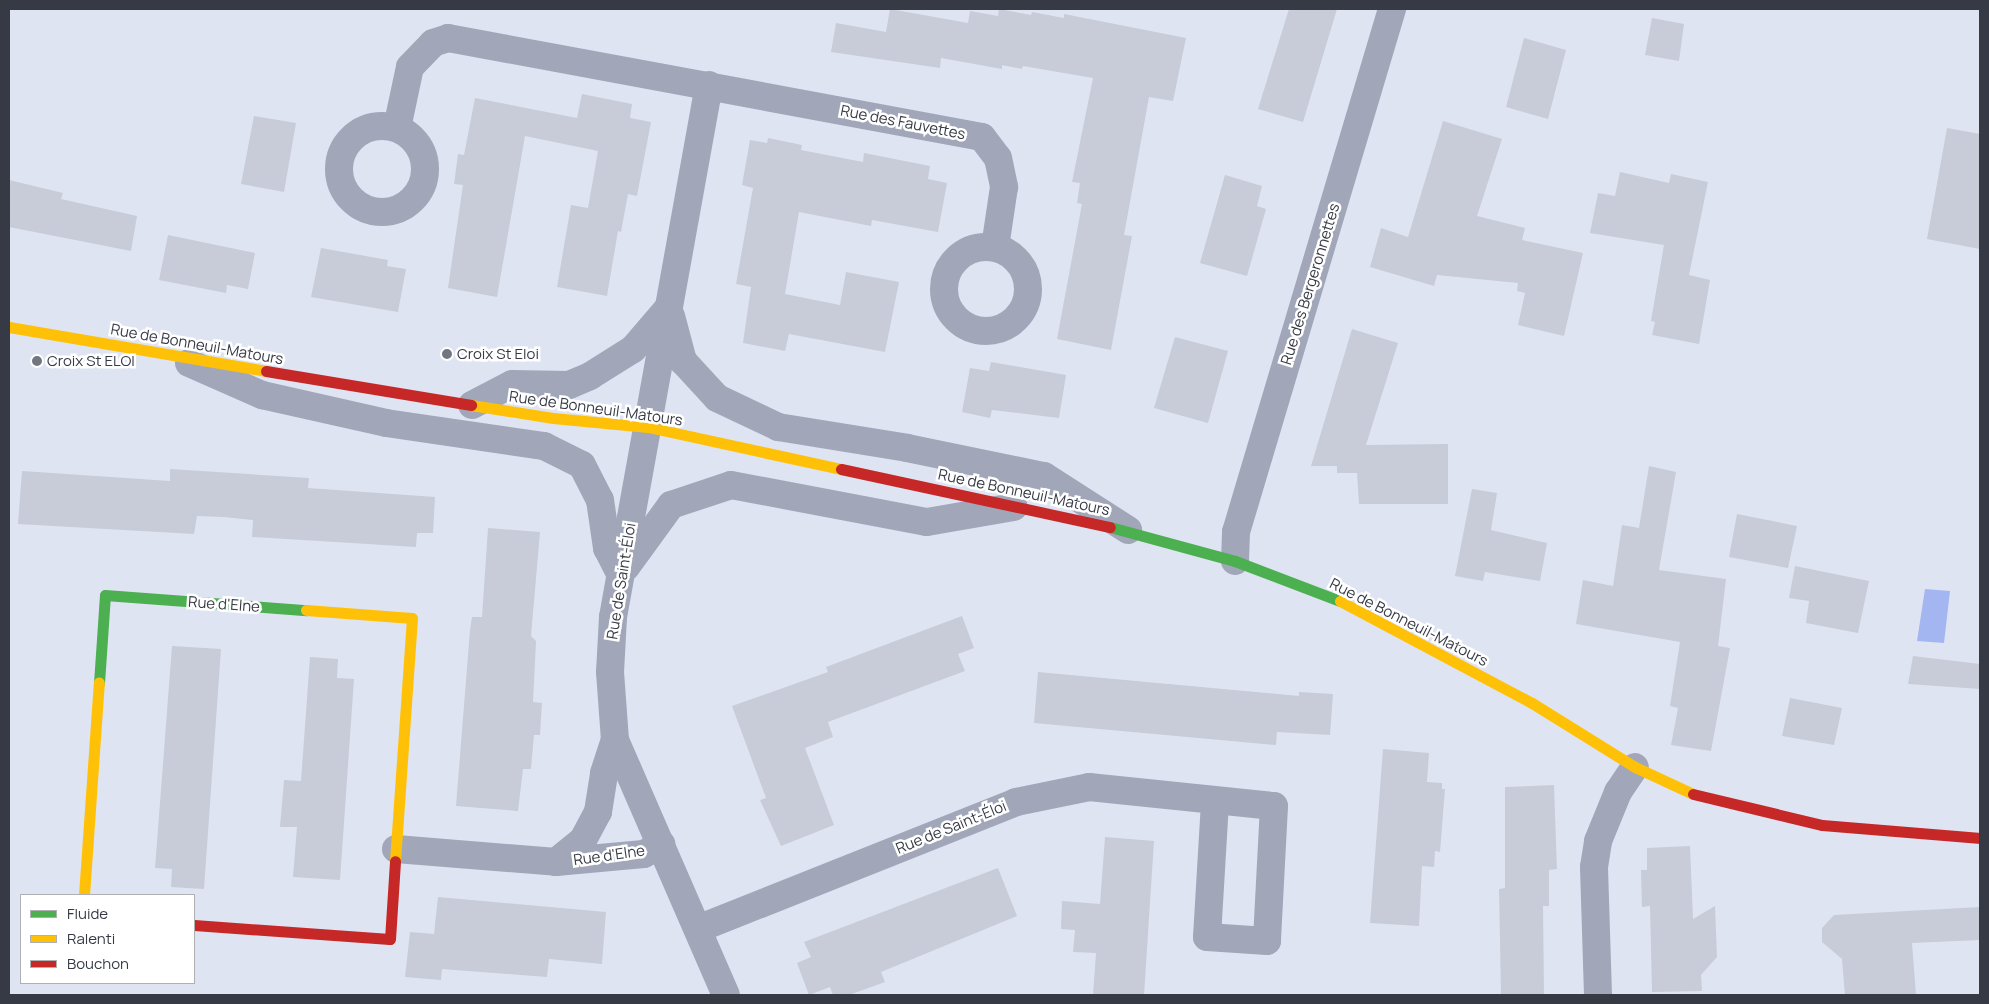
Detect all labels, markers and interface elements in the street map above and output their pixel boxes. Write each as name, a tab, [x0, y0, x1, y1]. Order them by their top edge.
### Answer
street label: Rue des Fauvettes	[839, 101, 967, 143]
street label: Rue des Bergeronnettes	[1277, 201, 1343, 367]
street label: Rue de Bonneuil-Matours	[109, 320, 285, 368]
place label: Croix St Eloi	[457, 345, 539, 363]
marker: Croix St Eloi	[441, 348, 453, 360]
place label: Croix St ELOI	[47, 352, 135, 370]
marker: Croix St ELOI	[31, 355, 43, 367]
street label: Rue de Bonneuil-Matours	[508, 387, 684, 429]
street label: Rue de Bonneuil-Matours	[937, 465, 1111, 519]
street label: Rue de Saint-Éloi	[603, 522, 639, 640]
street label: Rue de Bonneuil-Matours	[1327, 574, 1491, 670]
street label: Rue d'Elne	[188, 593, 260, 615]
street label: Rue de Saint-Éloi	[893, 797, 1009, 857]
street label: Rue d'Elne	[572, 841, 646, 869]
legend	[20, 894, 195, 984]
text: Fluide	[67, 903, 108, 924]
text: Ralenti	[67, 928, 115, 949]
text: Bouchon	[67, 953, 129, 974]

